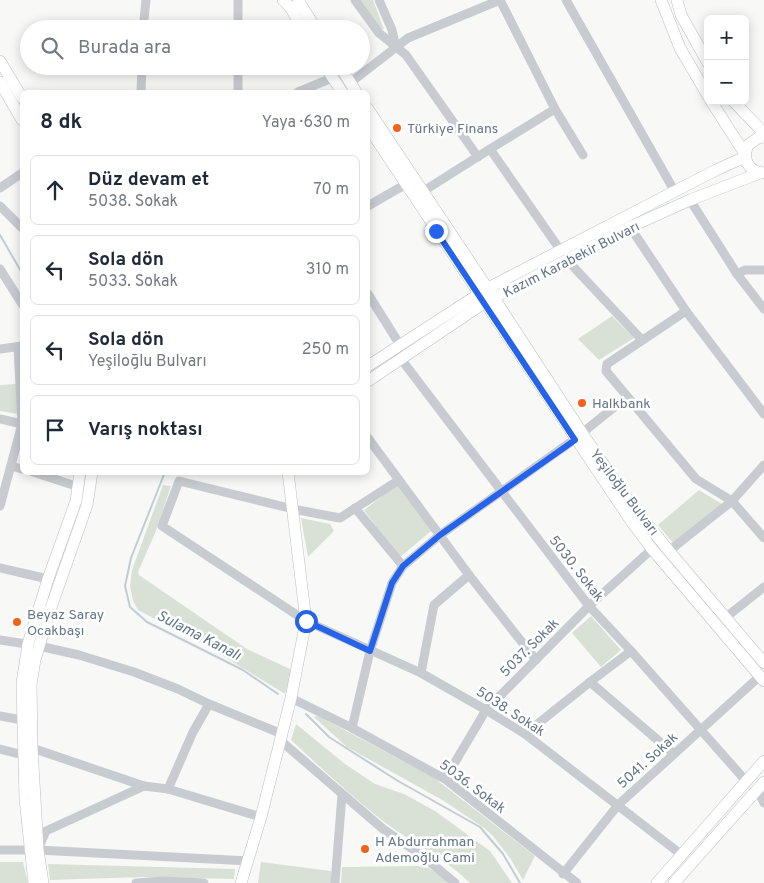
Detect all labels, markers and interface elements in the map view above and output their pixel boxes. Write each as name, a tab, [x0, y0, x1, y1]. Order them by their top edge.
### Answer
map controls	[704, 15, 749, 105]
button: +	[704, 15, 749, 60]
search box	[20, 20, 370, 75]
icon: search	[38, 34, 66, 62]
text: Burada ara	[78, 36, 171, 60]
button: −	[704, 60, 749, 105]
text: 8 dk	[40, 109, 82, 136]
text: Yaya · 630 m	[262, 113, 350, 133]
place label: Türkiye Finans	[407, 121, 498, 138]
marker: Türkiye Finans	[391, 122, 403, 134]
text: Düz devam et	[88, 168, 209, 192]
icon: ahead	[41, 176, 69, 204]
text: 70 m	[314, 180, 349, 200]
text: 5038. Sokak	[88, 192, 178, 212]
street label: Kazım Karabekir Bulvarı	[501, 219, 643, 302]
route end	[425, 220, 448, 243]
text: Sola dön	[88, 248, 164, 272]
icon: left	[41, 256, 69, 284]
text: 310 m	[306, 260, 349, 280]
text: 5033. Sokak	[88, 272, 178, 292]
text: Sola dön	[88, 328, 164, 352]
icon: left	[41, 336, 69, 364]
text: 250 m	[302, 340, 349, 360]
text: Yeşiloğlu Bulvarı	[88, 352, 207, 372]
place label: Halkbank	[592, 396, 651, 413]
marker: Halkbank	[576, 397, 588, 409]
icon: arrive	[41, 416, 69, 444]
text: Varış noktası	[88, 418, 203, 442]
street label: Yeşiloğlu Bulvarı	[586, 446, 662, 539]
street label: 5030. Sokak	[545, 532, 607, 605]
place label: Beyaz Saray Ocakbaşı	[27, 607, 104, 640]
water label: Sulama Kanalı	[153, 607, 244, 666]
route start	[295, 610, 318, 633]
street label: 5037. Sokak	[497, 615, 563, 681]
marker: Beyaz Saray Ocakbaşı	[11, 616, 23, 628]
street label: 5038. Sokak	[472, 684, 548, 741]
street label: 5041. Sokak	[614, 729, 682, 793]
street label: 5036. Sokak	[436, 757, 509, 818]
place label: H Abdurrahman Ademoğlu Cami	[375, 834, 475, 867]
marker: H Abdurrahman Ademoğlu Cami	[359, 843, 371, 855]

